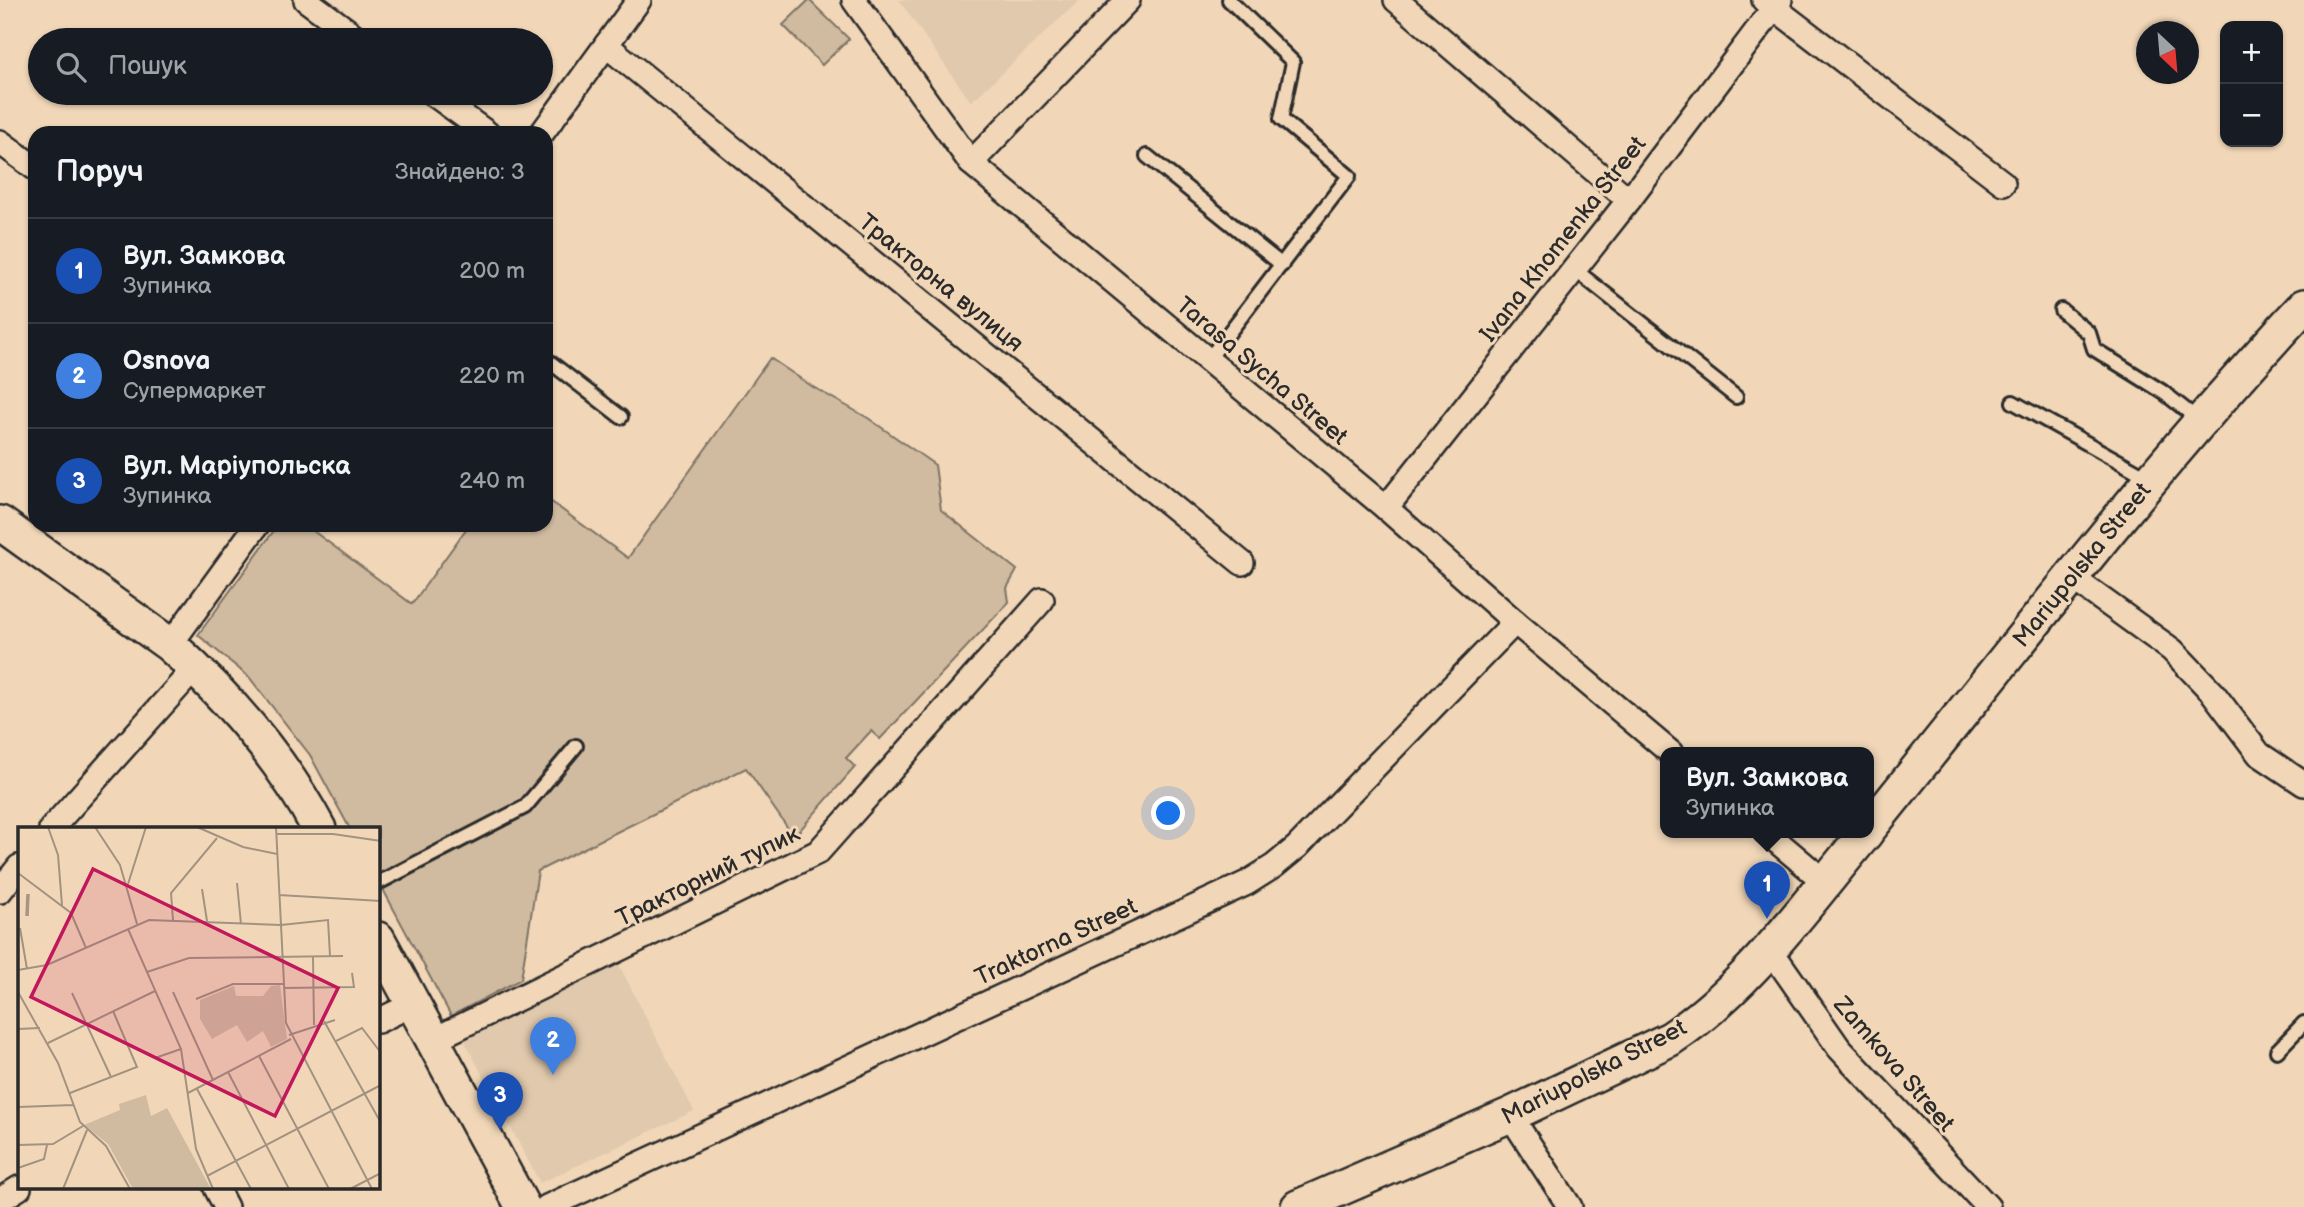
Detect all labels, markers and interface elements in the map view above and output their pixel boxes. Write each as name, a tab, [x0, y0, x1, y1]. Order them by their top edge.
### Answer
north arrow	[2136, 21, 2199, 84]
map controls	[2220, 21, 2283, 147]
button: +	[2220, 21, 2283, 84]
search box	[28, 28, 553, 105]
icon: search	[52, 48, 90, 86]
text: Пошук	[108, 51, 187, 82]
button: −	[2220, 84, 2283, 147]
street label: Ivana Khomenka Street	[1474, 130, 1653, 348]
text: Поруч	[56, 154, 144, 190]
text: Знайдено: 3	[395, 158, 525, 186]
street label: Тракторна вулиця	[853, 208, 1029, 358]
text: Вул. Замкова	[123, 241, 285, 272]
text: 1	[74, 257, 84, 285]
text: 200 m	[459, 257, 525, 285]
text: Зупинка	[123, 272, 212, 300]
street label: Tarasa Sycha Street	[1170, 291, 1354, 452]
text: Osnova	[123, 346, 211, 377]
text: 2	[72, 362, 86, 390]
text: 220 m	[459, 362, 525, 390]
text: Супермаркет	[123, 377, 266, 405]
text: Вул. Маріупольска	[123, 451, 350, 482]
text: 3	[72, 467, 86, 495]
text: 240 m	[459, 467, 525, 495]
street label: Mariupolska Street	[2007, 476, 2158, 653]
text: Зупинка	[123, 482, 212, 510]
popup	[1660, 747, 1874, 838]
text: Вул. Замкова	[1686, 763, 1848, 794]
text: Зупинка	[1686, 794, 1775, 822]
your location	[1151, 796, 1185, 830]
street label: Тракторний тупик	[611, 819, 805, 933]
inset map	[18, 827, 380, 1190]
pin: 1	[1744, 861, 1790, 919]
street label: Traktorna Street	[970, 892, 1142, 992]
street label: Zamkova Street	[1827, 990, 1961, 1138]
street label: Mariupolska Street	[1497, 1013, 1692, 1131]
pin: 2	[530, 1017, 576, 1075]
pin: 3	[477, 1072, 523, 1130]

